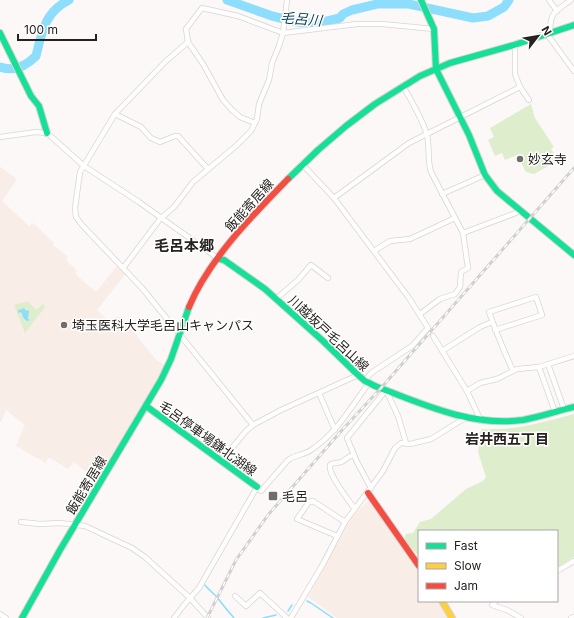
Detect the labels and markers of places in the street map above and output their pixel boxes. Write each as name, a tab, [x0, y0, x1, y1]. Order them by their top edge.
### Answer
place label: 妙玄寺	[528, 151, 567, 167]
marker: 妙玄寺	[515, 154, 525, 164]
place label: 埼玉医科大学毛呂山キャンパス	[72, 317, 254, 333]
marker: 埼玉医科大学毛呂山キャンパス	[59, 320, 69, 330]
place label: 毛呂	[282, 488, 308, 504]
marker: 毛呂	[267, 490, 279, 502]

